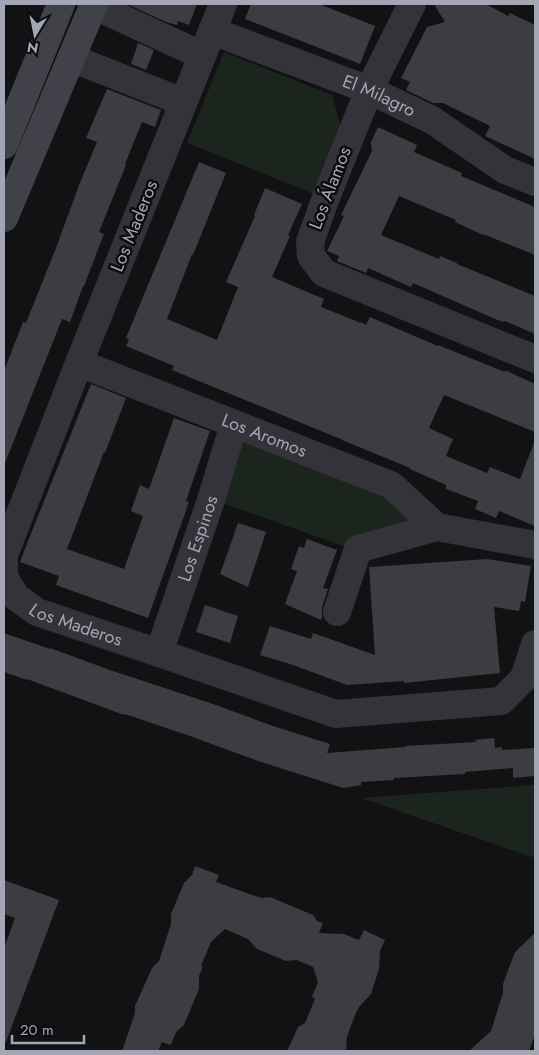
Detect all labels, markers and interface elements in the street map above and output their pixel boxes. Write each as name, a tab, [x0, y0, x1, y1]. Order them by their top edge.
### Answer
north arrow	[10, 10, 60, 60]
text: N	[26, 37, 40, 59]
street label: El Milagro	[339, 68, 420, 123]
street label: Los Álamos	[302, 143, 358, 233]
street label: Los Maderos	[104, 176, 164, 276]
street label: Los Aromos	[218, 407, 311, 464]
street label: Los Espinos	[171, 492, 225, 585]
street label: Los Maderos	[24, 597, 126, 653]
scale bar	[12, 1012, 85, 1044]
text: 20 m	[20, 1019, 54, 1041]

